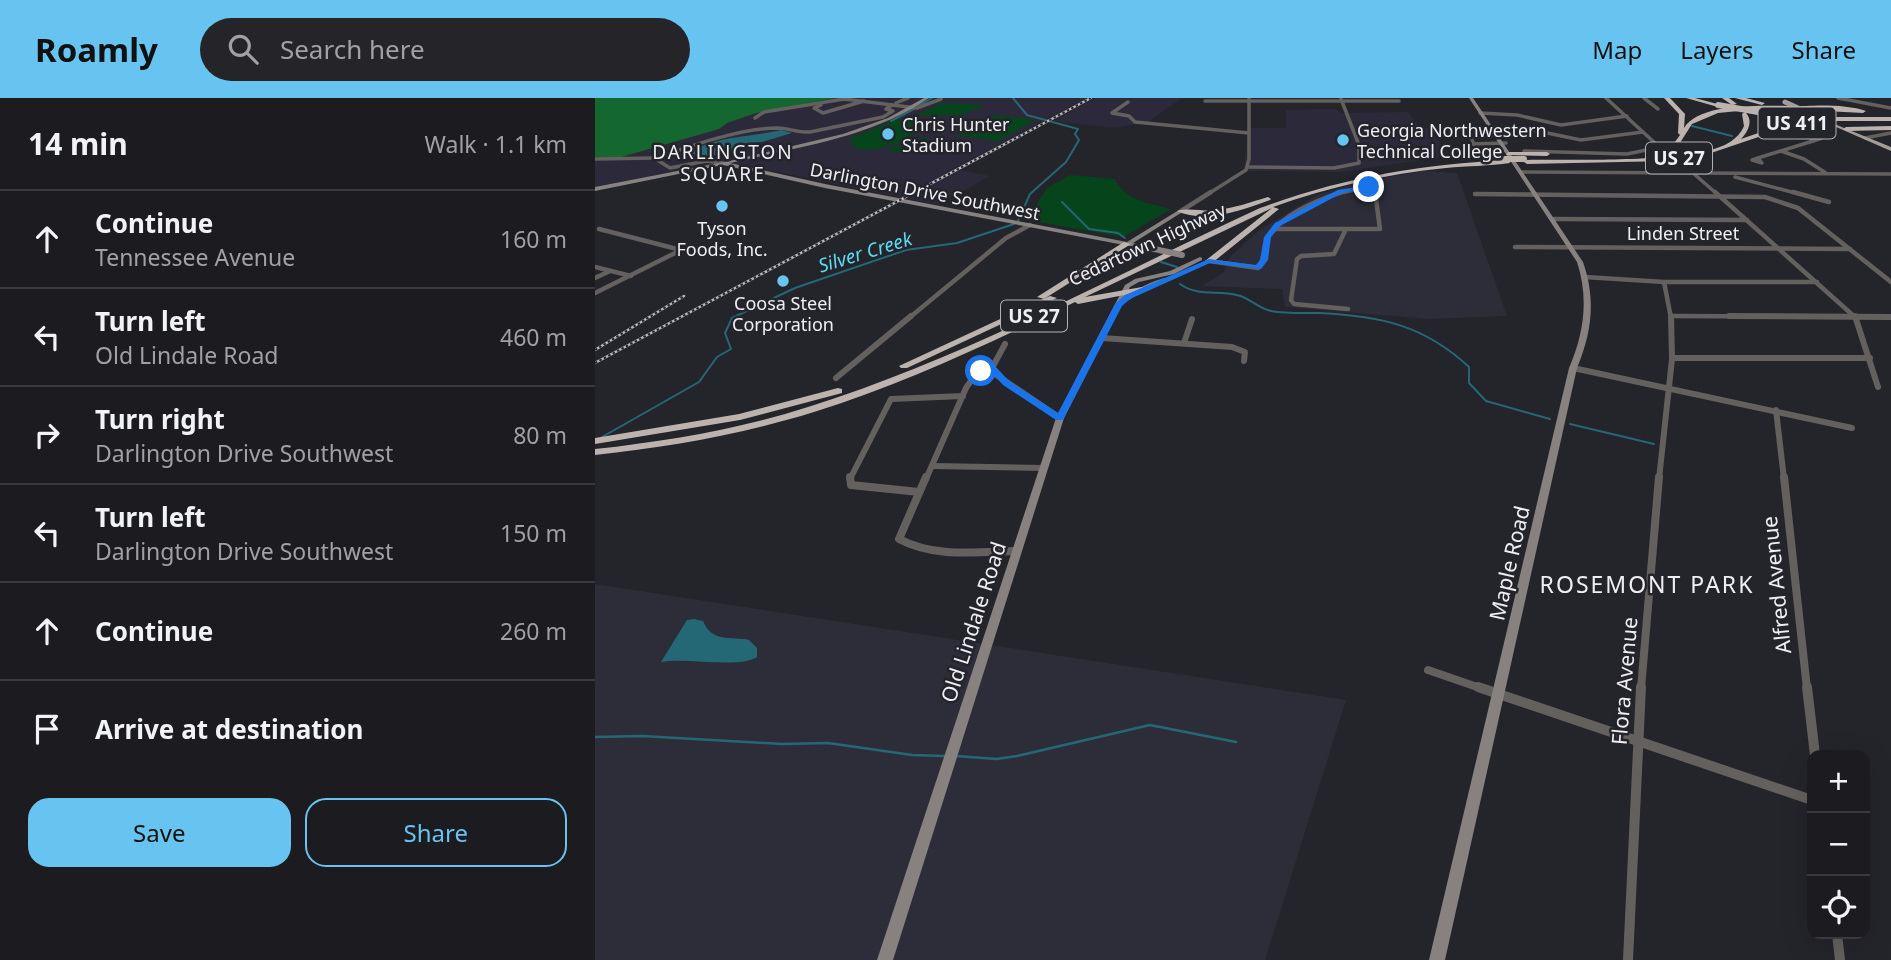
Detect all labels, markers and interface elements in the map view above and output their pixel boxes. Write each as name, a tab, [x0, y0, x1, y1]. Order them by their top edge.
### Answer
search box	[200, 18, 690, 81]
text: Roamly	[35, 27, 158, 72]
icon: search	[224, 30, 262, 68]
text: Search here	[280, 31, 425, 67]
text: Map	[1592, 33, 1642, 66]
text: Layers	[1680, 33, 1754, 66]
text: Share	[1792, 33, 1856, 66]
road number: US 411	[1759, 108, 1835, 139]
place label: Chris Hunter Stadium	[902, 112, 1010, 157]
place label: Georgia Northwestern Technical College	[1357, 118, 1547, 163]
text: 14 min	[28, 123, 128, 164]
marker: Chris Hunter Stadium	[880, 126, 896, 142]
text: Walk · 1.1 km	[425, 128, 567, 160]
marker: Georgia Northwestern Technical College	[1335, 132, 1351, 148]
district label: DARLINGTON SQUARE	[652, 139, 794, 187]
road number: US 27	[1646, 142, 1712, 174]
street label: Darlington Drive Southwest	[808, 157, 1042, 225]
route end	[1353, 171, 1384, 202]
street label: Cedartown Highway	[1065, 197, 1230, 291]
marker: Tyson Foods, Inc.	[714, 198, 730, 214]
text: Continue	[95, 205, 213, 241]
place label: Tyson Foods, Inc.	[676, 216, 768, 261]
icon: ahead	[28, 220, 66, 258]
street label: Linden Street	[1627, 221, 1740, 245]
text: 160 m	[500, 223, 567, 255]
water label: Silver Creek	[815, 225, 916, 279]
text: Tennessee Avenue	[95, 241, 295, 273]
marker: Coosa Steel Corporation	[775, 273, 791, 289]
place label: Coosa Steel Corporation	[732, 291, 834, 336]
road number: US 27	[1001, 300, 1067, 331]
text: Turn left	[95, 303, 206, 339]
icon: left	[28, 318, 66, 356]
text: 460 m	[500, 321, 567, 353]
text: Old Lindale Road	[95, 339, 278, 371]
route start	[965, 355, 996, 386]
text: Turn right	[95, 401, 225, 437]
icon: right	[28, 416, 66, 454]
text: 80 m	[513, 419, 567, 451]
text: Darlington Drive Southwest	[95, 437, 393, 469]
text: Turn left	[95, 499, 206, 535]
street label: Maple Road	[1482, 503, 1536, 623]
icon: left	[28, 514, 66, 552]
street label: Alfred Avenue	[1755, 515, 1797, 655]
text: 150 m	[500, 517, 567, 549]
text: Darlington Drive Southwest	[95, 535, 393, 567]
street label: Old Lindale Road	[934, 538, 1012, 706]
district label: ROSEMONT PARK	[1540, 568, 1754, 600]
icon: ahead	[28, 612, 66, 650]
text: Continue	[95, 613, 213, 649]
text: 260 m	[500, 615, 567, 647]
street label: Flora Avenue	[1604, 616, 1644, 746]
icon: arrive	[28, 710, 66, 748]
text: Arrive at destination	[95, 711, 364, 747]
map controls	[1807, 750, 1870, 939]
button: +	[1807, 750, 1870, 813]
button: Save	[28, 798, 291, 867]
button: Share	[305, 798, 567, 867]
button: −	[1807, 813, 1870, 876]
button: locate	[1807, 876, 1870, 939]

